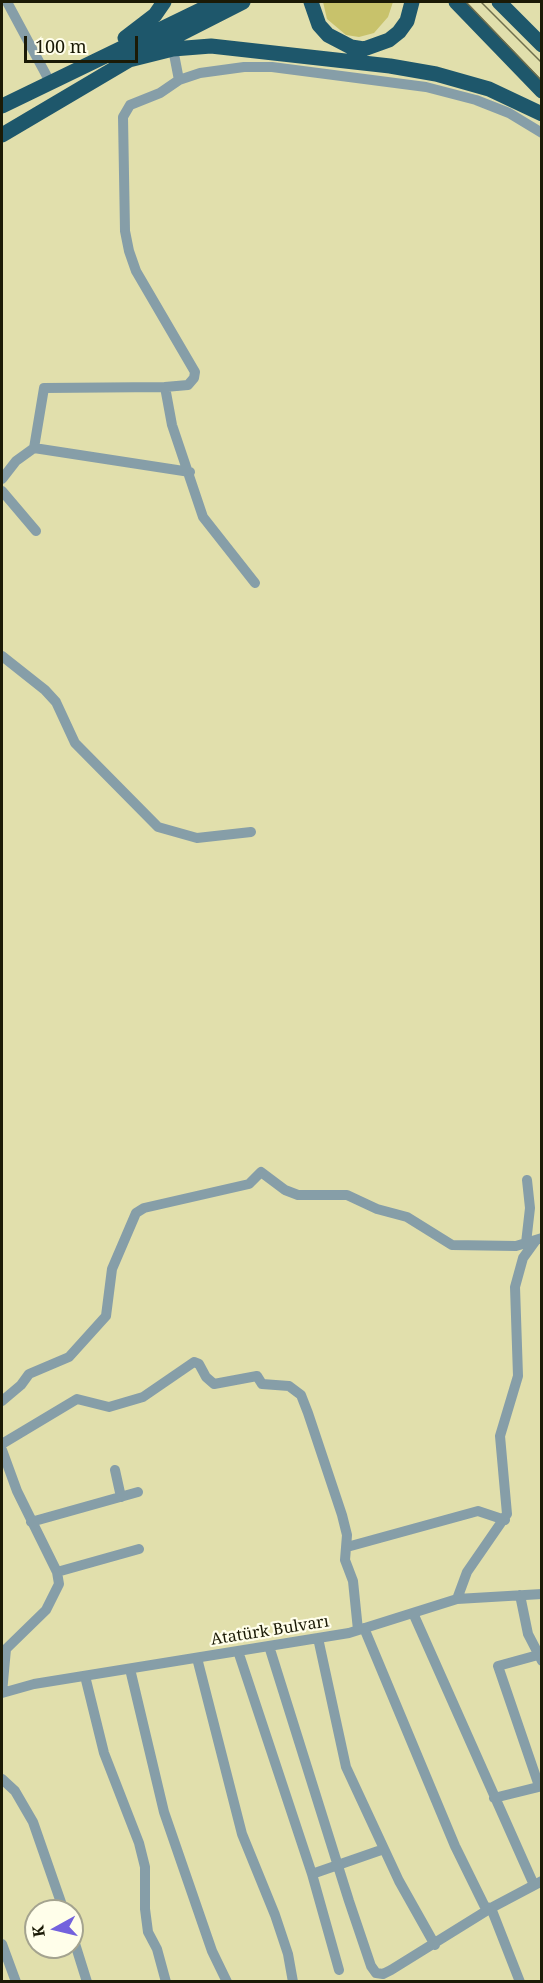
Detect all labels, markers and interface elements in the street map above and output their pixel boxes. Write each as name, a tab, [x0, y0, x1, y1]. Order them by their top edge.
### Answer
scale bar	[27, 24, 141, 62]
text: 100 m	[35, 34, 87, 58]
street label: Atatürk Bulvarı	[210, 1612, 330, 1650]
north arrow	[24, 1899, 84, 1959]
text: K	[26, 1924, 50, 1939]

